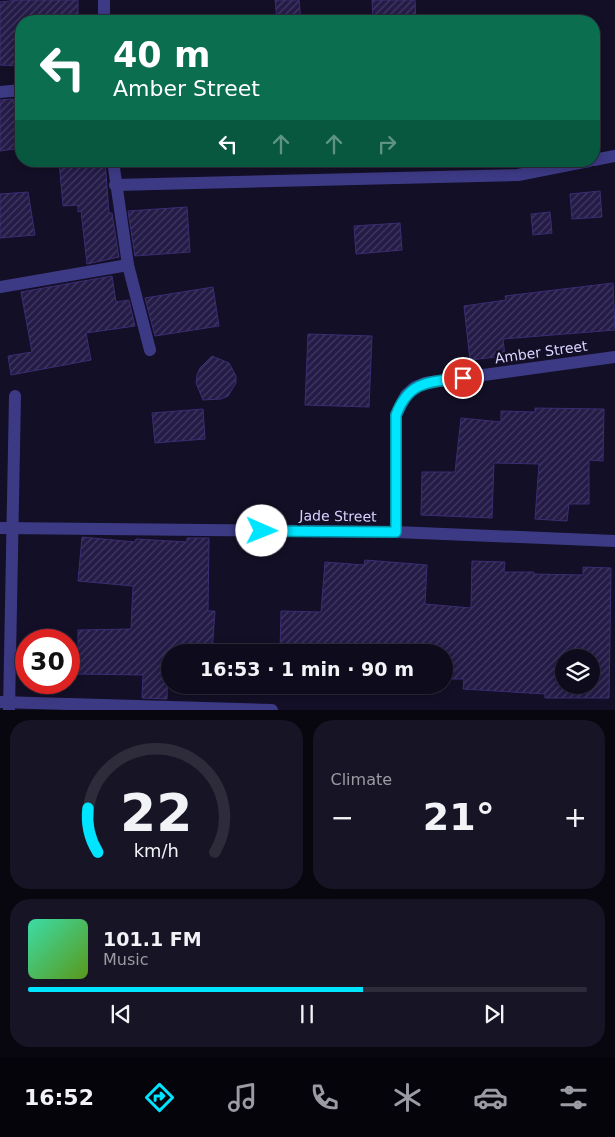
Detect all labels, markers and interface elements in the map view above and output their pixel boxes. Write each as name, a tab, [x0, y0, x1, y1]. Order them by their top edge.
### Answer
icon: left	[30, 35, 95, 100]
text: 40 m	[113, 35, 210, 75]
text: Amber Street	[113, 76, 260, 101]
icon: left	[214, 130, 242, 158]
icon: ahead	[267, 130, 295, 158]
icon: ahead	[320, 130, 348, 158]
icon: right	[373, 130, 401, 158]
street label: Amber Street	[494, 338, 589, 366]
pin	[442, 357, 484, 399]
icon: arrive	[449, 364, 477, 392]
position arrow	[235, 504, 287, 556]
street label: Jade Street	[298, 507, 377, 525]
speed limit sign: 30	[15, 629, 80, 694]
map controls	[555, 649, 600, 694]
button: layers	[555, 649, 600, 694]
text: 16:53 · 1 min · 90 m	[200, 658, 414, 680]
text: Climate	[331, 770, 392, 789]
text: 22	[120, 783, 192, 843]
text: 21°	[423, 795, 495, 839]
text: −	[331, 801, 354, 834]
text: +	[564, 801, 587, 834]
text: km/h	[134, 840, 179, 861]
text: 101.1 FM	[103, 928, 202, 950]
text: Music	[103, 950, 149, 969]
icon: previous	[107, 1000, 135, 1028]
icon: pause	[293, 1000, 321, 1028]
icon: next	[480, 1000, 508, 1028]
icon: directions	[142, 1080, 177, 1115]
icon: music	[225, 1080, 260, 1115]
icon: phone	[307, 1080, 342, 1115]
icon: climate	[390, 1080, 425, 1115]
icon: car	[473, 1080, 508, 1115]
icon: filters	[556, 1080, 591, 1115]
text: 16:52	[24, 1085, 94, 1110]

